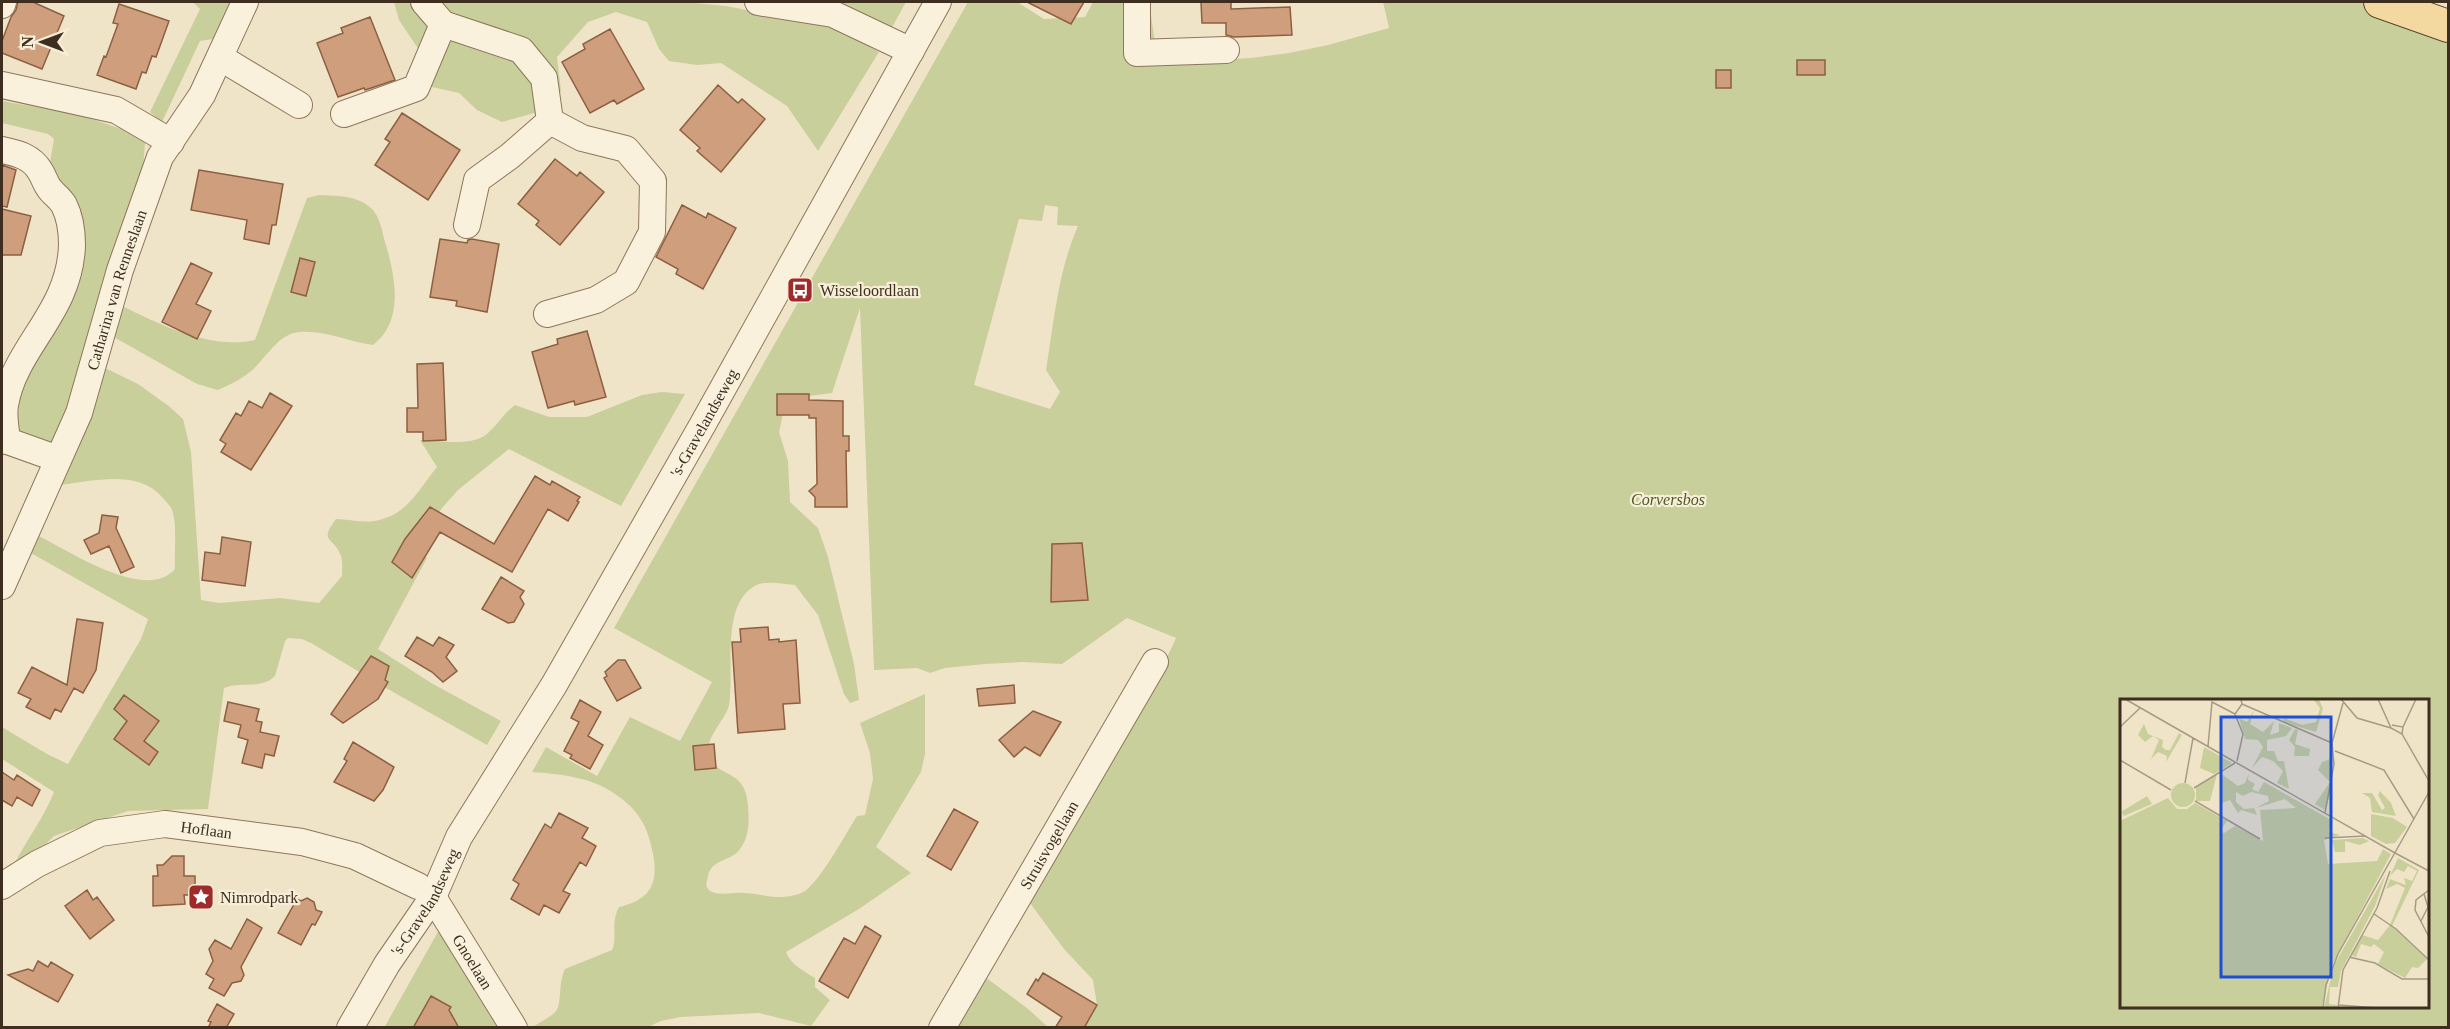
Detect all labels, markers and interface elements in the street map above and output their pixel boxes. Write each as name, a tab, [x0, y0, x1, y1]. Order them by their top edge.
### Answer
north arrow	[12, 12, 72, 72]
text: N	[19, 36, 36, 48]
street label: Catharina van Renneslaan	[84, 208, 150, 372]
bus stop icon: Wisseloordlaan	[785, 275, 815, 305]
place label: Wisseloordlaan	[820, 282, 919, 299]
street label: 's-Gravelandseweg	[667, 366, 742, 480]
park label: Corversbos	[1631, 491, 1705, 508]
inset map	[2120, 699, 2429, 1008]
street label: Struisvogellaan	[1017, 798, 1081, 892]
street label: Hoflaan	[180, 818, 233, 842]
street label: 's-Gravelandseweg	[387, 846, 463, 959]
place icon: Nimrodpark	[186, 882, 216, 912]
place label: Nimrodpark	[220, 889, 298, 907]
street label: Gnoelaan	[449, 931, 496, 992]

